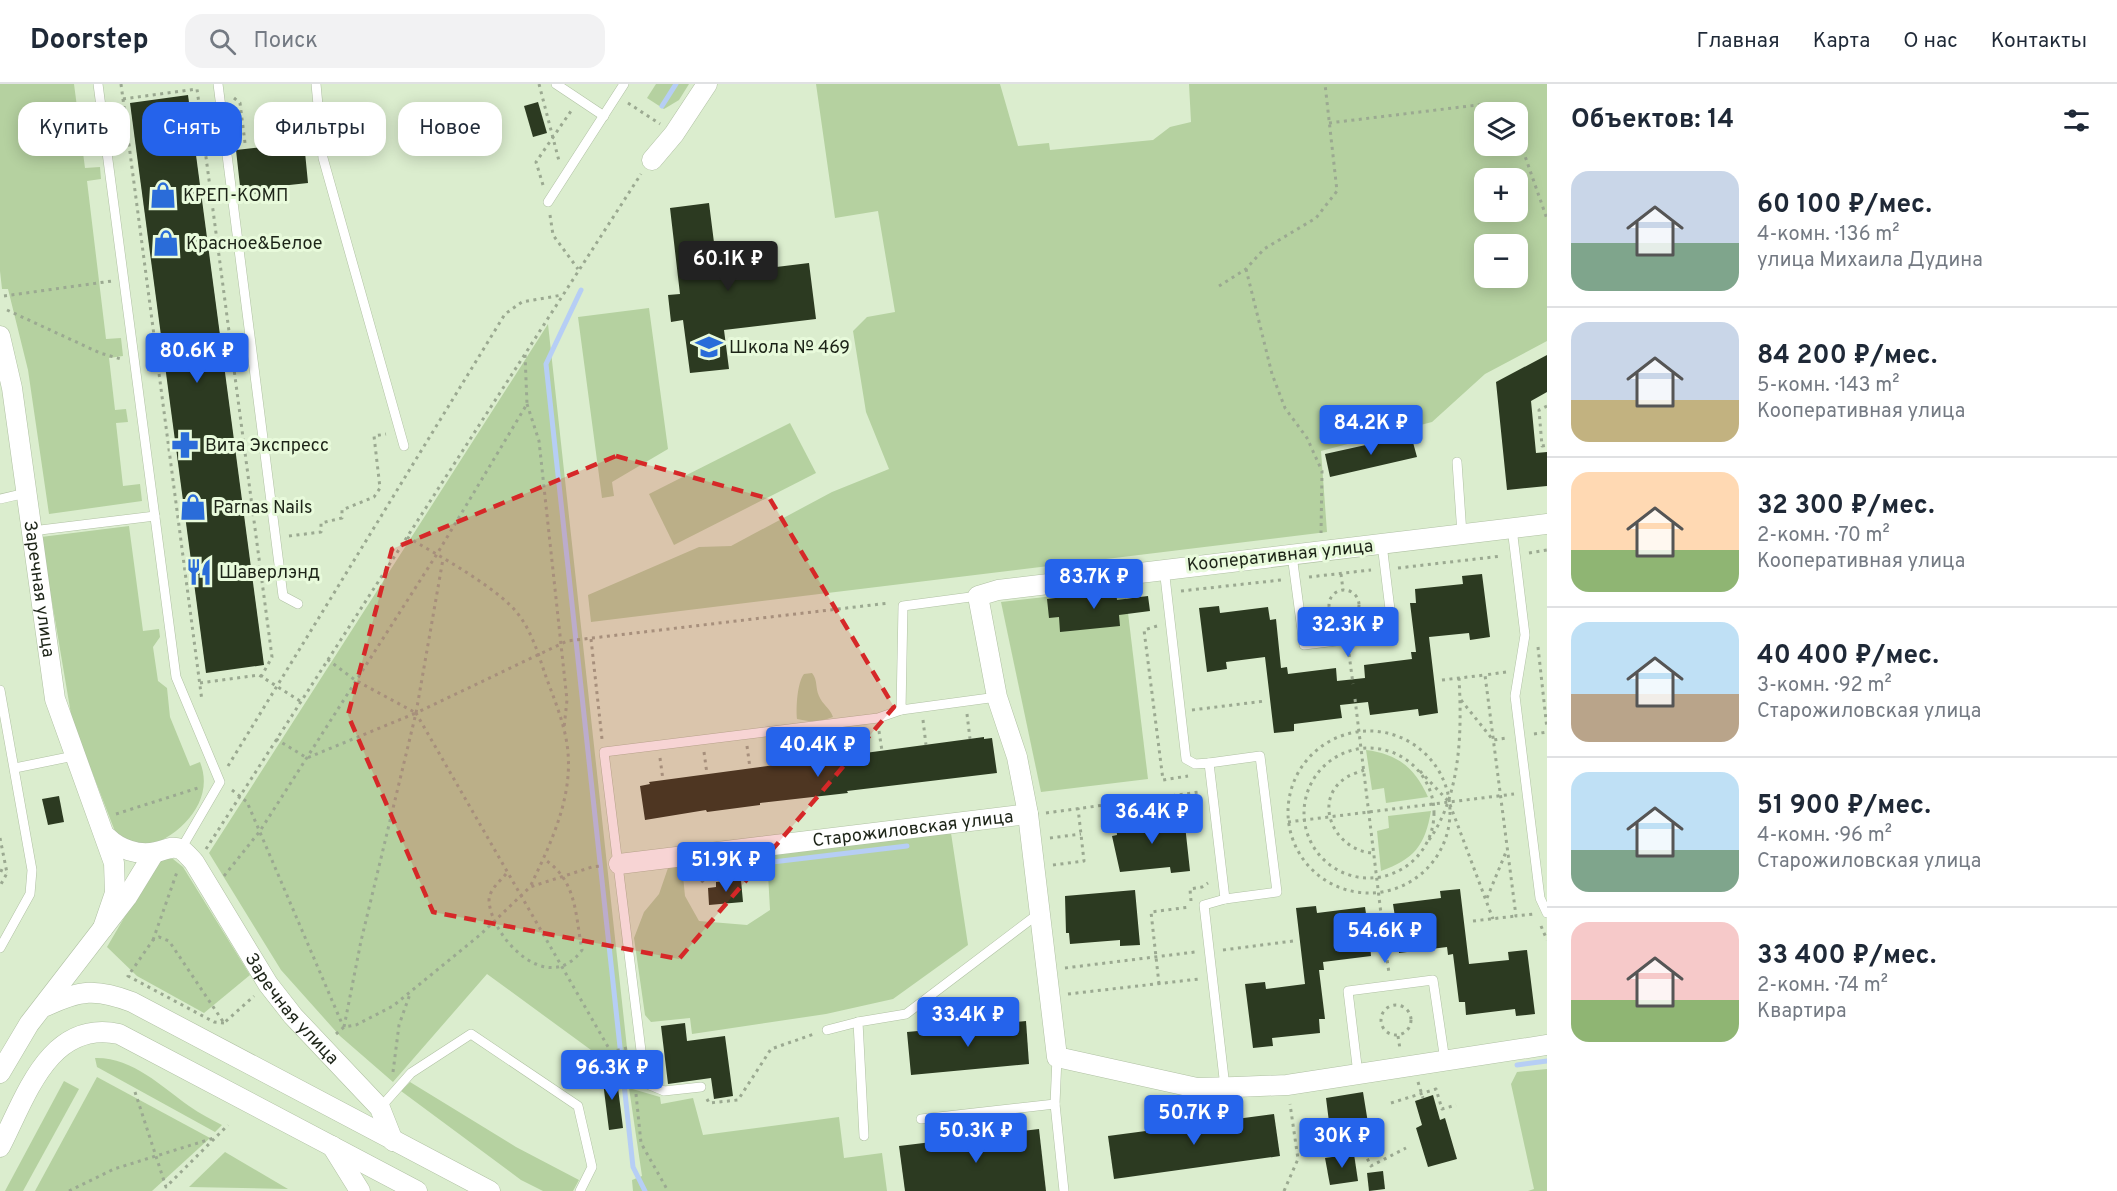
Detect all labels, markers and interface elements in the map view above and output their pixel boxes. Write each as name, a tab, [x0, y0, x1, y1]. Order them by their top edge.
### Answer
search box	[185, 14, 605, 68]
text: Doorstep	[30, 23, 149, 59]
icon: search	[206, 25, 239, 58]
text: Поиск	[254, 28, 318, 55]
text: Главная	[1696, 28, 1780, 55]
text: Карта	[1813, 28, 1870, 55]
text: О нас	[1903, 28, 1958, 55]
text: Контакты	[1991, 28, 2087, 55]
chip: Купить	[18, 102, 130, 156]
chip: Снять	[142, 102, 242, 156]
chip: Фильтры	[254, 102, 386, 156]
chip: Новое	[398, 102, 502, 156]
map controls	[1474, 102, 1528, 288]
button: layers	[1474, 102, 1528, 156]
text: Объектов: 14	[1571, 104, 1734, 137]
icon: filters	[2060, 104, 2093, 137]
button: +	[1474, 168, 1528, 222]
shop icon: КРЕП-КОМП	[148, 180, 178, 210]
place label: КРЕП-КОМП	[183, 185, 288, 208]
text: 60 100 ₽/мес.	[1757, 189, 1932, 222]
icon: home	[1619, 195, 1691, 267]
text: 4-комн. · 136 m²	[1757, 222, 1899, 248]
shop icon: Красное&Белое	[151, 228, 181, 258]
place label: Красное&Белое	[186, 233, 322, 256]
button: −	[1474, 234, 1528, 288]
pin: 60.1K ₽	[673, 241, 783, 292]
text: 60.1K ₽	[693, 247, 763, 273]
text: улица Михаила Дудина	[1757, 248, 1983, 274]
school or university icon: Школа № 469	[694, 332, 724, 362]
pin: 80.6K ₽	[142, 333, 252, 384]
place label: Школа № 469	[729, 337, 850, 360]
text: 80.6K ₽	[160, 339, 234, 365]
text: 84 200 ₽/мес.	[1757, 340, 1937, 373]
icon: home	[1619, 346, 1691, 418]
text: 5-комн. · 143 m²	[1757, 373, 1900, 399]
text: Кооперативная улица	[1757, 399, 1965, 425]
pin: 84.2K ₽	[1316, 405, 1426, 456]
text: 84.2K ₽	[1334, 411, 1408, 437]
pharmacy icon: Вита Экспресс	[170, 430, 200, 460]
place label: Вита Экспресс	[205, 435, 329, 458]
text: 32 300 ₽/мес.	[1757, 490, 1935, 523]
shop icon: Parnas Nails	[178, 492, 208, 522]
icon: home	[1619, 496, 1691, 568]
place label: Parnas Nails	[213, 497, 312, 520]
street label: Заречная улица	[17, 519, 59, 659]
text: 2-комн. · 70 m²	[1757, 523, 1890, 549]
street label: Кооперативная улица	[1186, 535, 1375, 578]
text: Кооперативная улица	[1757, 549, 1965, 575]
restaurant icon: Шаверлэнд	[184, 557, 214, 587]
pin: 83.7K ₽	[1039, 559, 1149, 610]
place label: Шаверлэнд	[219, 562, 320, 585]
text: 83.7K ₽	[1059, 565, 1129, 591]
pin: 32.3K ₽	[1293, 607, 1403, 658]
text: 32.3K ₽	[1312, 613, 1384, 639]
text: 40 400 ₽/мес.	[1757, 640, 1939, 673]
icon: home	[1619, 646, 1691, 718]
text: 3-комн. · 92 m²	[1757, 673, 1892, 699]
text: Старожиловская улица	[1757, 699, 1981, 725]
pin: 40.4K ₽	[763, 727, 873, 778]
text: 40.4K ₽	[780, 733, 856, 759]
text: 51 900 ₽/мес.	[1757, 790, 1931, 823]
pin: 36.4K ₽	[1097, 794, 1207, 845]
icon: home	[1619, 796, 1691, 868]
text: 36.4K ₽	[1115, 800, 1189, 826]
street label: Старожиловская улица	[811, 806, 1015, 853]
text: 4-комн. · 96 m²	[1757, 823, 1892, 849]
pin: 51.9K ₽	[671, 842, 781, 893]
text: 51.9K ₽	[691, 848, 761, 874]
text: Старожиловская улица	[1757, 849, 1981, 875]
pin: 54.6K ₽	[1330, 913, 1440, 964]
text: 54.6K ₽	[1348, 919, 1422, 945]
text: 33 400 ₽/мес.	[1757, 940, 1936, 973]
icon: home	[1619, 946, 1691, 1018]
street label: Заречная улица	[239, 949, 343, 1070]
text: 2-комн. · 74 m²	[1757, 973, 1888, 999]
pin: 33.4K ₽	[913, 997, 1023, 1048]
text: Квартира	[1757, 999, 1846, 1025]
text: 33.4K ₽	[931, 1003, 1005, 1029]
pin: 96.3K ₽	[557, 1050, 667, 1101]
text: 96.3K ₽	[575, 1056, 649, 1082]
pin: 50.7K ₽	[1139, 1095, 1249, 1146]
text: 50.7K ₽	[1158, 1101, 1230, 1127]
pin: 50.3K ₽	[921, 1113, 1031, 1164]
pin: 30K ₽	[1300, 1118, 1384, 1169]
text: 50.3K ₽	[939, 1119, 1013, 1145]
text: 30K ₽	[1313, 1124, 1371, 1150]

